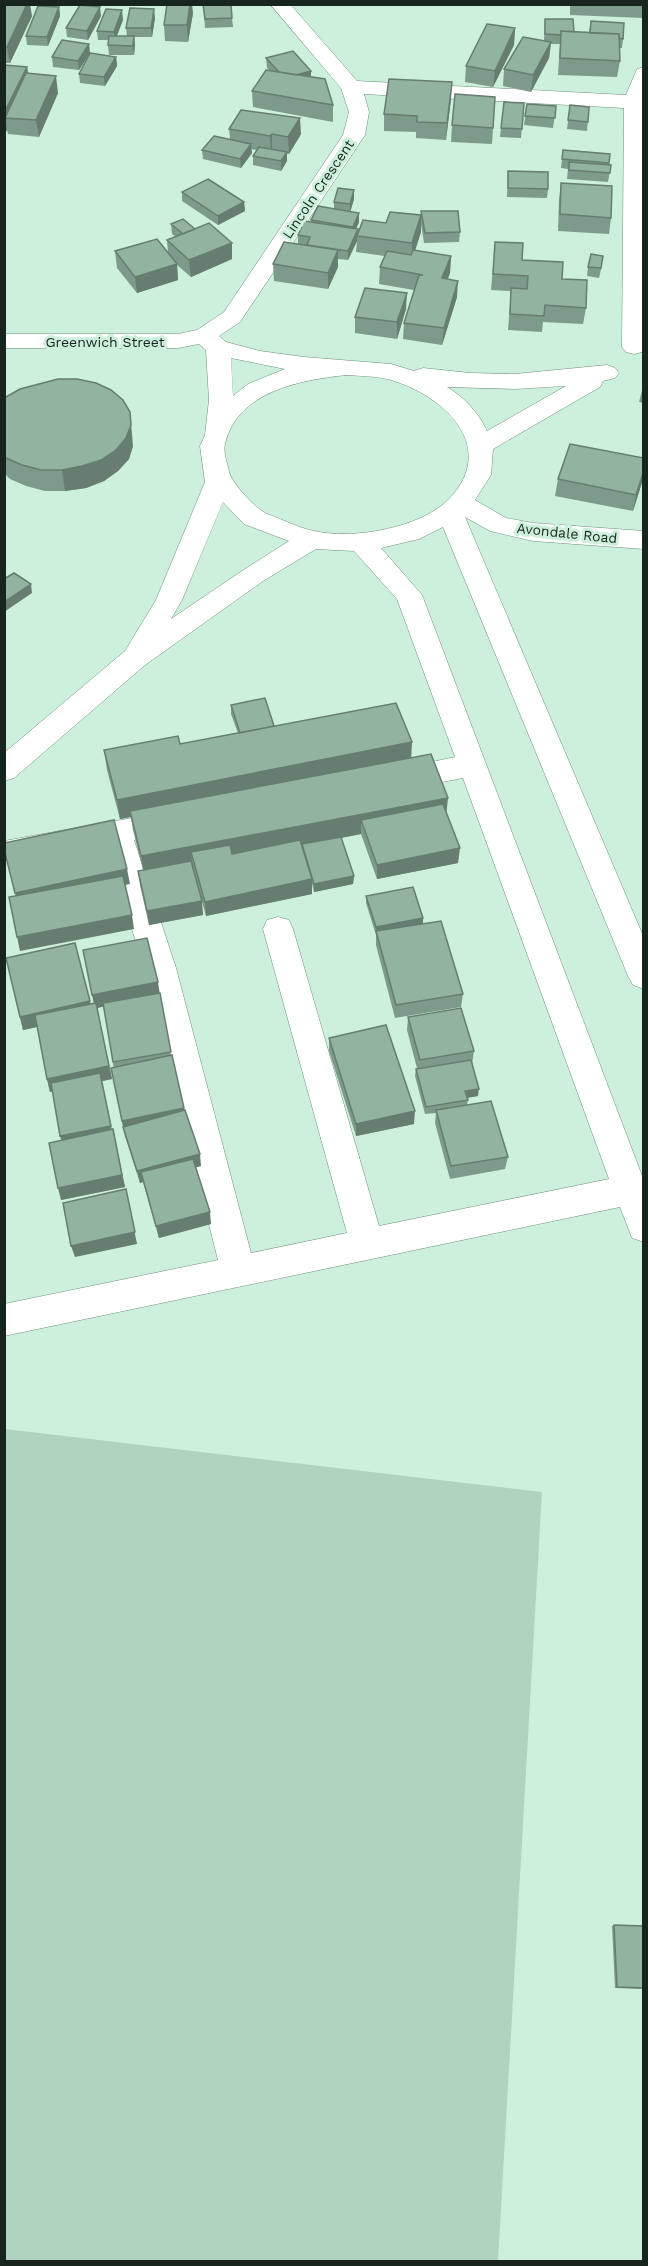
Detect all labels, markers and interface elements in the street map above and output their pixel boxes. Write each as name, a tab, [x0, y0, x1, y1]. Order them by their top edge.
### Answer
street label: Lincoln Crescent	[279, 136, 357, 241]
street label: Greenwich Street	[45, 334, 165, 350]
street label: Avondale Road	[516, 520, 618, 546]

